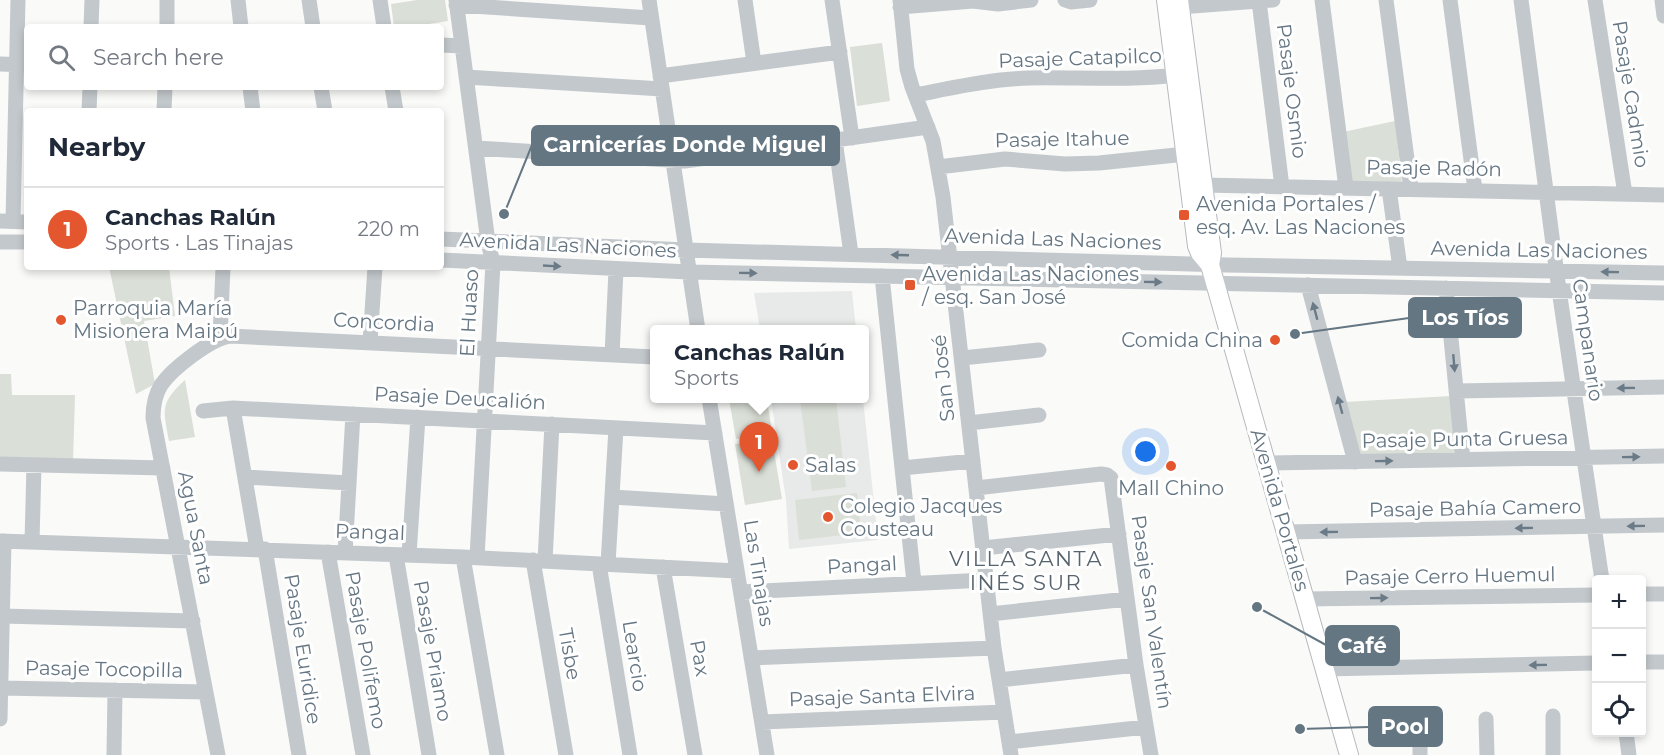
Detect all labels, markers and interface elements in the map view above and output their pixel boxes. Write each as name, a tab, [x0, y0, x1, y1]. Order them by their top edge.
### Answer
street label: Pasaje Cadmio	[1608, 19, 1654, 169]
street label: Pasaje Osmio	[1272, 22, 1312, 160]
search box	[24, 24, 444, 90]
icon: search	[45, 41, 78, 74]
street label: Pasaje Catapilco	[998, 43, 1162, 73]
text: Search here	[93, 44, 224, 71]
callout: Carnicerías Donde Miguel	[532, 126, 839, 165]
street label: Pasaje Itahue	[994, 126, 1130, 152]
text: Nearby	[48, 131, 145, 163]
text: Carnicerías Donde Miguel	[543, 132, 827, 157]
street label: Pasaje Radón	[1366, 155, 1502, 181]
place label: Avenida Portales / esq. Av. Las Naciones	[1196, 192, 1406, 239]
text: Canchas Ralún	[105, 204, 276, 231]
marker: Avenida Portales / esq. Av. Las Naciones	[1177, 208, 1191, 222]
text: 1	[64, 217, 71, 241]
text: 220 m	[358, 217, 420, 241]
street label: Avenida Las Naciones	[944, 223, 1162, 255]
street label: Avenida Las Naciones	[459, 227, 677, 263]
text: Sports · Las Tinajas	[105, 231, 293, 255]
street label: Avenida Las Naciones	[1430, 236, 1648, 264]
one-way arrow	[890, 250, 909, 260]
one-way arrow	[542, 261, 561, 271]
place label: Avenida Las Naciones / esq. San José	[921, 262, 1139, 309]
one-way arrow	[1601, 268, 1620, 277]
street label: El Huaso	[455, 269, 483, 357]
one-way arrow	[738, 269, 757, 278]
one-way arrow	[1143, 277, 1162, 286]
street label: Campanario	[1568, 277, 1608, 403]
marker: Avenida Las Naciones / esq. San José	[903, 278, 917, 292]
place label: Parroquia María Misionera Maipú	[73, 296, 238, 343]
callout: Los Tíos	[1409, 298, 1521, 337]
one-way arrow	[1310, 302, 1320, 320]
text: Los Tíos	[1421, 305, 1509, 330]
street label: Concordia	[332, 307, 436, 337]
marker: Parroquia María Misionera Maipú	[54, 313, 68, 327]
popup	[650, 325, 869, 403]
place label: Comida China	[1121, 328, 1263, 352]
street label: San José	[927, 333, 959, 423]
marker: Comida China	[1268, 333, 1282, 347]
text: Canchas Ralún	[674, 339, 845, 366]
one-way arrow	[1449, 354, 1459, 373]
text: Sports	[674, 366, 739, 390]
street label: Pasaje Deucalión	[373, 382, 547, 414]
one-way arrow	[1616, 383, 1635, 393]
one-way arrow	[1335, 396, 1344, 414]
pin: 1	[740, 422, 778, 472]
street label: Pasaje Punta Gruesa	[1361, 425, 1569, 453]
street label: Avenida Portales	[1245, 426, 1315, 594]
your location	[1131, 437, 1160, 466]
one-way arrow	[1622, 452, 1641, 462]
place label: Salas	[805, 453, 856, 477]
one-way arrow	[1375, 457, 1394, 466]
marker: Salas	[786, 458, 800, 472]
marker: Mall Chino	[1164, 459, 1178, 473]
street label: Agua Santa	[173, 469, 219, 587]
place label: Mall Chino	[1118, 476, 1224, 500]
place label: Colegio Jacques Cousteau	[840, 494, 1003, 541]
street label: Pasaje Bahía Camero	[1369, 494, 1581, 522]
marker: Colegio Jacques Cousteau	[821, 510, 835, 524]
street label: Pasaje San Valentín	[1126, 513, 1178, 711]
street label: Las Tinajas	[739, 518, 779, 628]
street label: Pangal	[334, 519, 406, 545]
one-way arrow	[1627, 521, 1646, 530]
one-way arrow	[1514, 523, 1533, 533]
one-way arrow	[1319, 527, 1338, 536]
district label: VILLA SANTA INÉS SUR	[949, 546, 1103, 595]
street label: Pangal	[826, 551, 898, 579]
street label: Pasaje Cerro Huemul	[1344, 562, 1556, 590]
street label: Pasaje Polifemo	[340, 569, 392, 731]
street label: Pasaje Euridice	[279, 572, 327, 726]
map controls	[1592, 575, 1646, 737]
button: +	[1592, 575, 1646, 629]
street label: Pasaje Priamo	[409, 579, 457, 723]
one-way arrow	[1370, 594, 1389, 603]
street label: Learcio	[618, 619, 652, 693]
street label: Tisbe	[554, 626, 586, 682]
callout: Café	[1326, 626, 1399, 665]
button: −	[1592, 629, 1646, 683]
text: Café	[1337, 633, 1387, 658]
street label: Pax	[685, 638, 715, 678]
street label: Pasaje Tocopilla	[25, 656, 183, 682]
one-way arrow	[1529, 660, 1548, 669]
street label: Pasaje Santa Elvira	[788, 681, 976, 711]
button: locate	[1592, 683, 1646, 737]
callout: Pool	[1369, 707, 1442, 746]
text: Pool	[1381, 714, 1429, 739]

